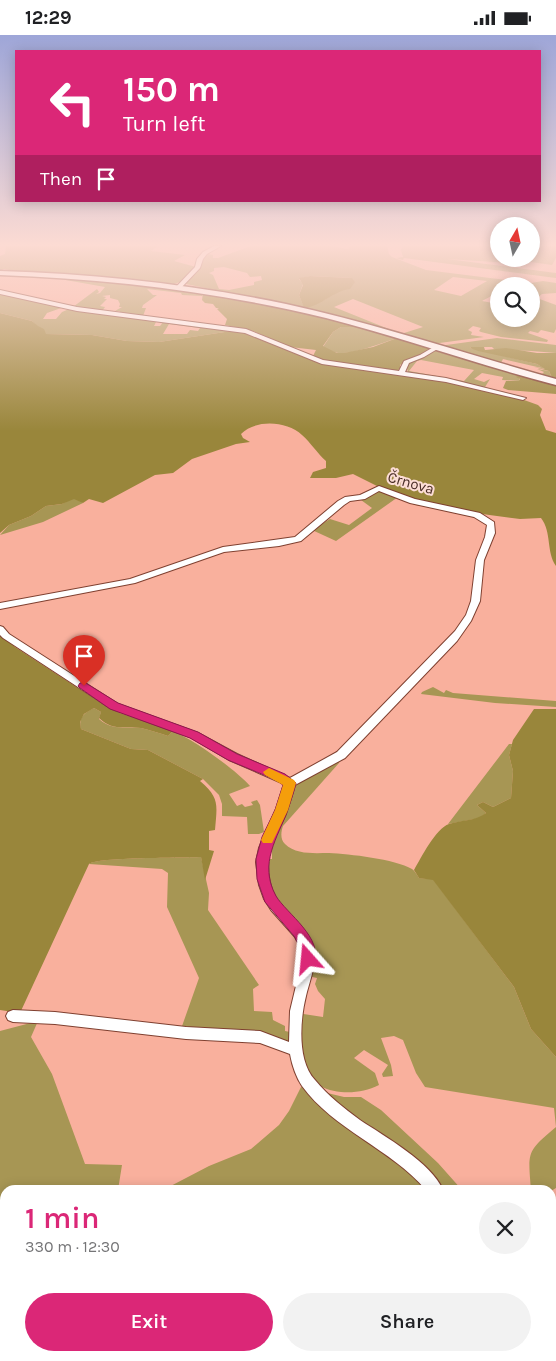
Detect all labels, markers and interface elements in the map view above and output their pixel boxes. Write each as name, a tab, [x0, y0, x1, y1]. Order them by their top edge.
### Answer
text: 12:29	[25, 7, 71, 29]
text: 150 m	[123, 69, 220, 110]
icon: left	[40, 70, 105, 135]
text: Turn left	[123, 111, 206, 137]
icon: arrive	[92, 165, 120, 193]
text: Then	[40, 168, 82, 190]
north arrow	[490, 217, 540, 267]
map controls	[490, 217, 540, 327]
button: search	[490, 277, 540, 327]
street label: Črnova	[386, 468, 436, 498]
pin	[63, 635, 105, 686]
icon: arrive	[70, 642, 98, 670]
position arrow	[281, 932, 333, 984]
text: 1 min	[25, 1200, 99, 1236]
button: close	[479, 1202, 531, 1254]
text: 330 m · 12:30	[25, 1237, 120, 1256]
button: Exit	[25, 1293, 273, 1351]
button: Share	[283, 1293, 531, 1351]

